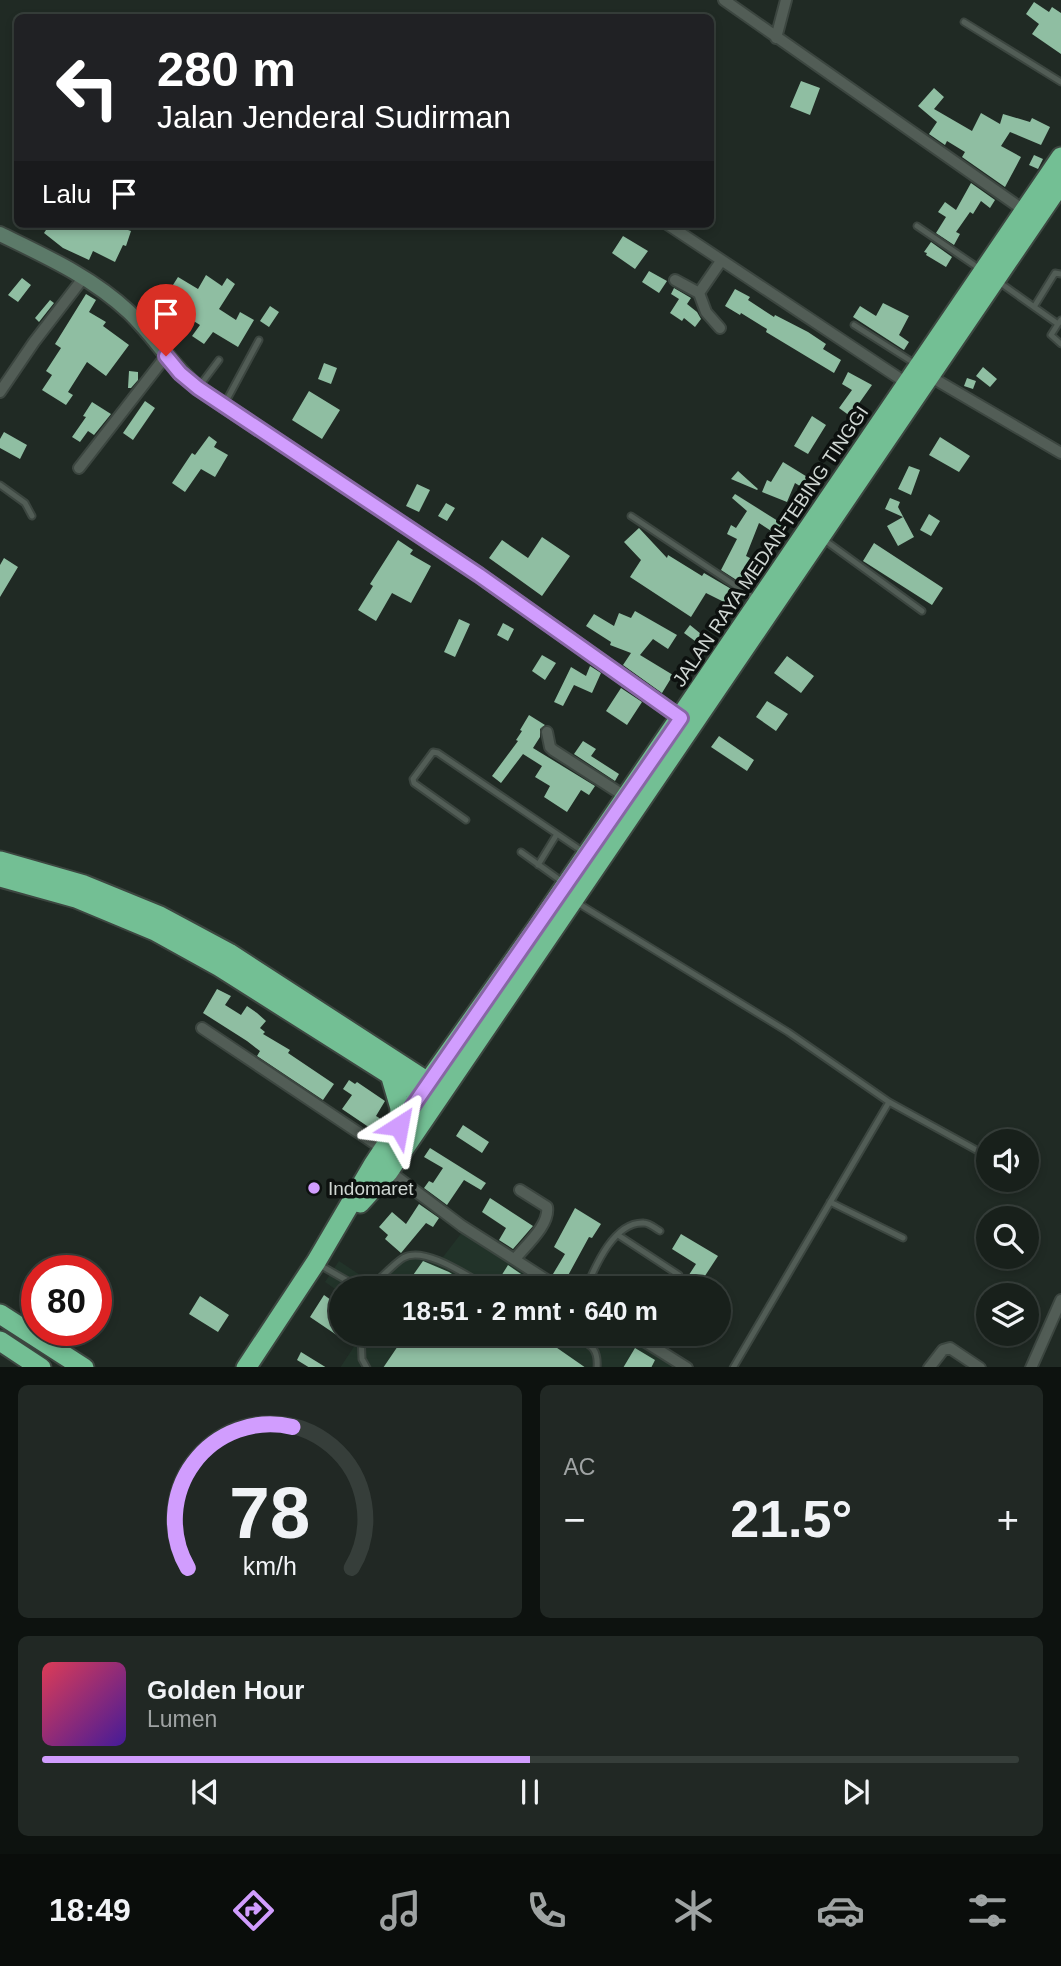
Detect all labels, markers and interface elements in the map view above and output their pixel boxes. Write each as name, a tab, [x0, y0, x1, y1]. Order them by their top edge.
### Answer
icon: left	[42, 42, 133, 133]
text: 280 m	[157, 42, 296, 96]
text: Jalan Jenderal Sudirman	[157, 99, 511, 135]
icon: arrive	[105, 175, 143, 213]
text: Lalu	[42, 179, 91, 209]
pin	[136, 284, 196, 356]
icon: arrive	[147, 295, 185, 333]
street label: JALAN RAYA MEDAN-TEBING TINGGI	[668, 402, 872, 690]
position arrow	[362, 1089, 436, 1163]
map controls	[976, 1129, 1039, 1346]
button: sound	[976, 1129, 1039, 1192]
place label: Indomaret	[328, 1178, 414, 1199]
marker: Indomaret	[306, 1180, 322, 1196]
button: search	[976, 1206, 1039, 1269]
speed limit sign: 80	[21, 1255, 112, 1346]
button: layers	[976, 1283, 1039, 1346]
text: 18:51 · 2 mnt · 640 m	[402, 1296, 658, 1326]
text: AC	[564, 1454, 595, 1480]
text: 78	[229, 1472, 310, 1553]
text: 21.5°	[730, 1490, 852, 1548]
text: −	[564, 1499, 586, 1541]
text: +	[997, 1499, 1019, 1541]
text: km/h	[243, 1551, 297, 1579]
text: Golden Hour	[147, 1675, 304, 1705]
text: Lumen	[147, 1706, 217, 1732]
icon: previous	[186, 1773, 224, 1811]
icon: pause	[511, 1773, 549, 1811]
icon: next	[837, 1773, 875, 1811]
icon: directions	[229, 1886, 278, 1935]
icon: music	[376, 1886, 425, 1935]
icon: phone	[522, 1886, 571, 1935]
icon: climate	[669, 1886, 718, 1935]
icon: car	[816, 1886, 865, 1935]
icon: filters	[963, 1886, 1012, 1935]
text: 18:49	[49, 1892, 131, 1928]

